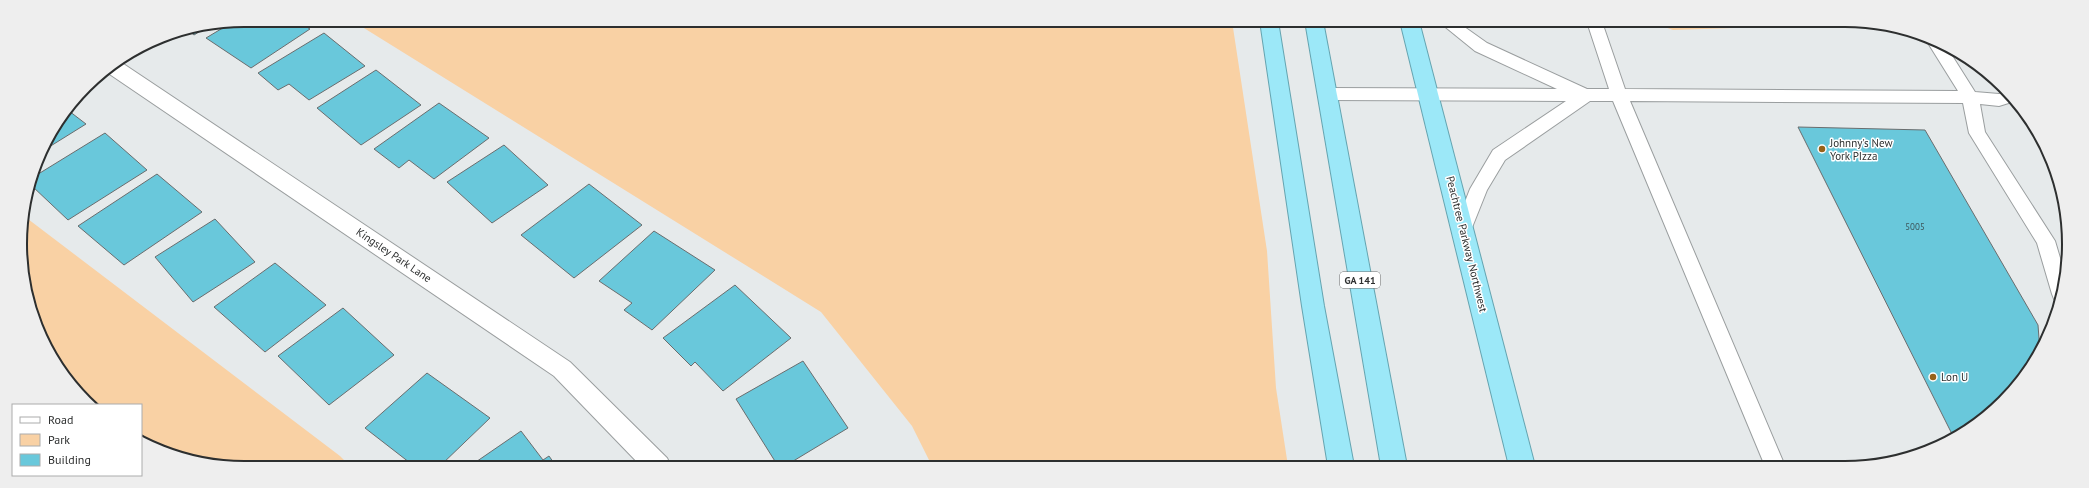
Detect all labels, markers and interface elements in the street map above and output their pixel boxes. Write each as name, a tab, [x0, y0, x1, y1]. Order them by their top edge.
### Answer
place label: Johnny's New York PIzza	[1829, 136, 1893, 163]
marker: Johnny's New York PIzza	[1817, 144, 1827, 154]
street label: Peachtree Parkway Northwest	[1443, 175, 1491, 314]
house number: 5005	[1905, 221, 1925, 232]
street label: Kingsley Park Lane	[354, 225, 435, 286]
road number: GA 141	[1340, 272, 1380, 288]
place label: Lon U	[1941, 370, 1968, 384]
marker: Lon U	[1928, 372, 1938, 382]
legend	[12, 404, 142, 476]
text: Road	[48, 412, 73, 427]
text: Park	[48, 432, 70, 447]
text: Building	[48, 452, 91, 467]

